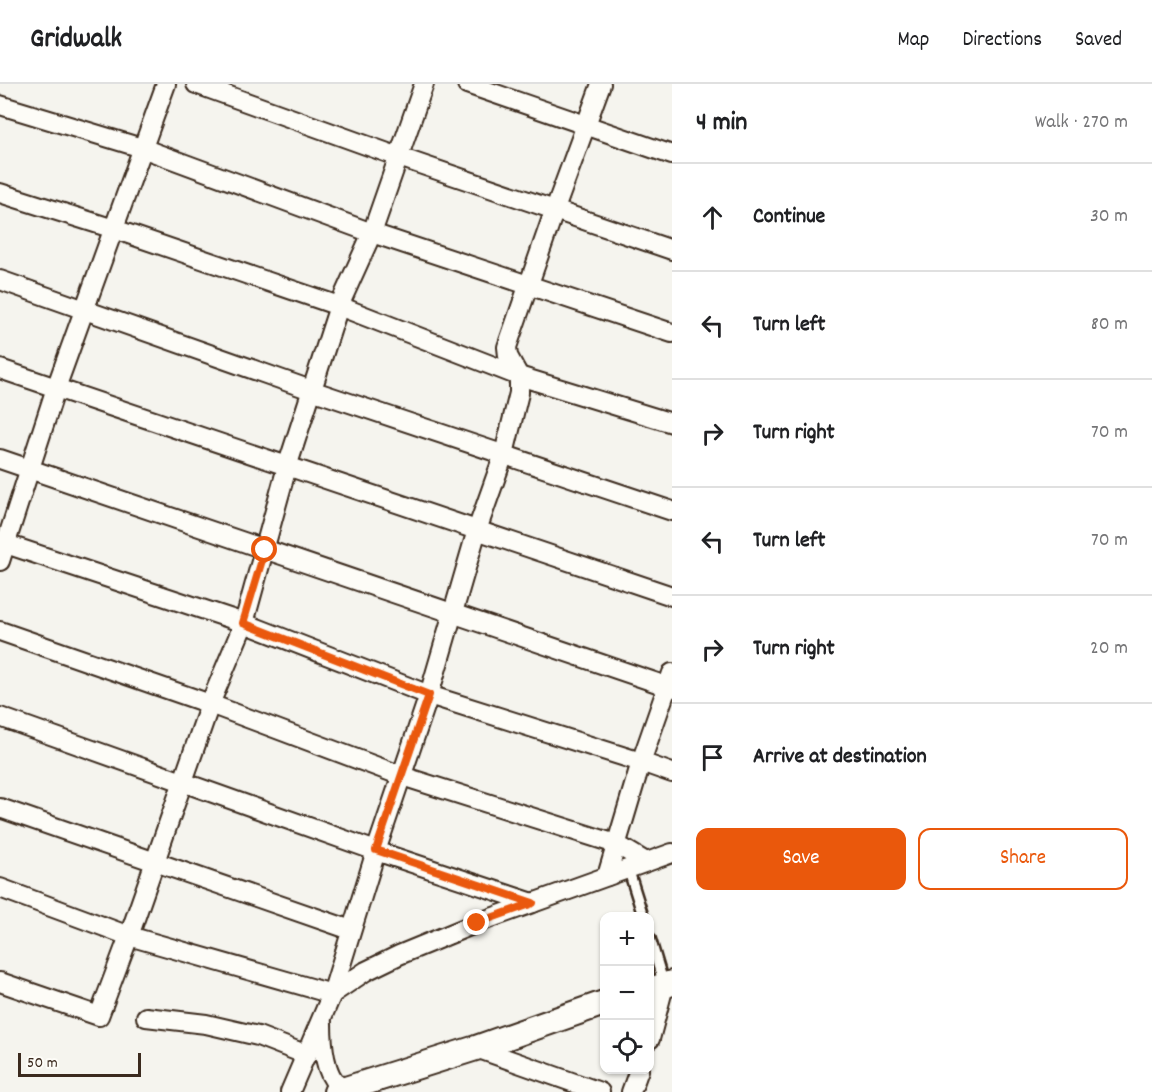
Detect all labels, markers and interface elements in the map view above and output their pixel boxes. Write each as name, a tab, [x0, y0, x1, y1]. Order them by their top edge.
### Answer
text: Gridwalk	[30, 21, 122, 61]
text: Map	[898, 26, 929, 56]
text: Directions	[962, 26, 1042, 56]
text: Saved	[1075, 26, 1122, 56]
text: 4 min	[696, 105, 747, 142]
text: Walk · 270 m	[1035, 109, 1128, 137]
icon: ahead	[696, 201, 729, 234]
text: Continue	[753, 202, 825, 233]
text: 30 m	[1090, 203, 1128, 231]
icon: left	[696, 309, 729, 342]
text: Turn left	[753, 310, 825, 341]
text: 80 m	[1091, 311, 1128, 339]
icon: right	[696, 417, 729, 450]
text: Turn right	[753, 418, 835, 449]
text: 70 m	[1091, 419, 1128, 447]
icon: left	[696, 525, 729, 558]
text: Turn left	[753, 526, 825, 557]
text: 70 m	[1091, 527, 1128, 555]
route start	[251, 536, 277, 562]
icon: right	[696, 633, 729, 666]
text: Turn right	[753, 634, 835, 665]
text: 20 m	[1090, 635, 1128, 663]
icon: arrive	[696, 741, 729, 774]
text: Arrive at destination	[753, 742, 927, 773]
button: Save	[696, 828, 906, 890]
button: Share	[918, 828, 1128, 890]
route end	[463, 909, 489, 935]
map controls	[600, 912, 654, 1074]
button: +	[600, 912, 654, 966]
button: −	[600, 966, 654, 1020]
button: locate	[600, 1020, 654, 1074]
scale bar	[18, 1050, 141, 1078]
text: 50 m	[27, 1052, 58, 1075]

